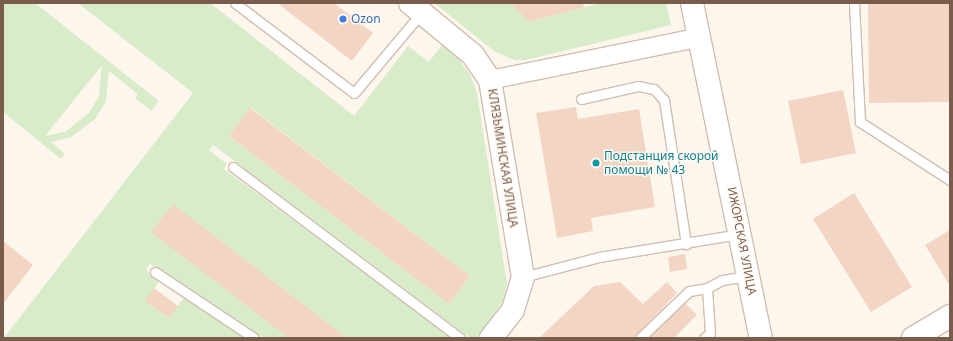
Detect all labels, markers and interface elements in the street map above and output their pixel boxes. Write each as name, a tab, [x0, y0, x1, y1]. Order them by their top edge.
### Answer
place label: Ozon	[351, 12, 381, 26]
marker: Ozon	[338, 14, 348, 24]
street label: КЛЯЗЬМИНСКАЯ УЛИЦА	[485, 87, 521, 229]
place label: Подстанция скорой помощи № 43	[604, 149, 719, 177]
marker: Подстанция скорой помощи № 43	[591, 158, 601, 168]
street label: ИЖОРСКАЯ УЛИЦА	[724, 186, 760, 296]

